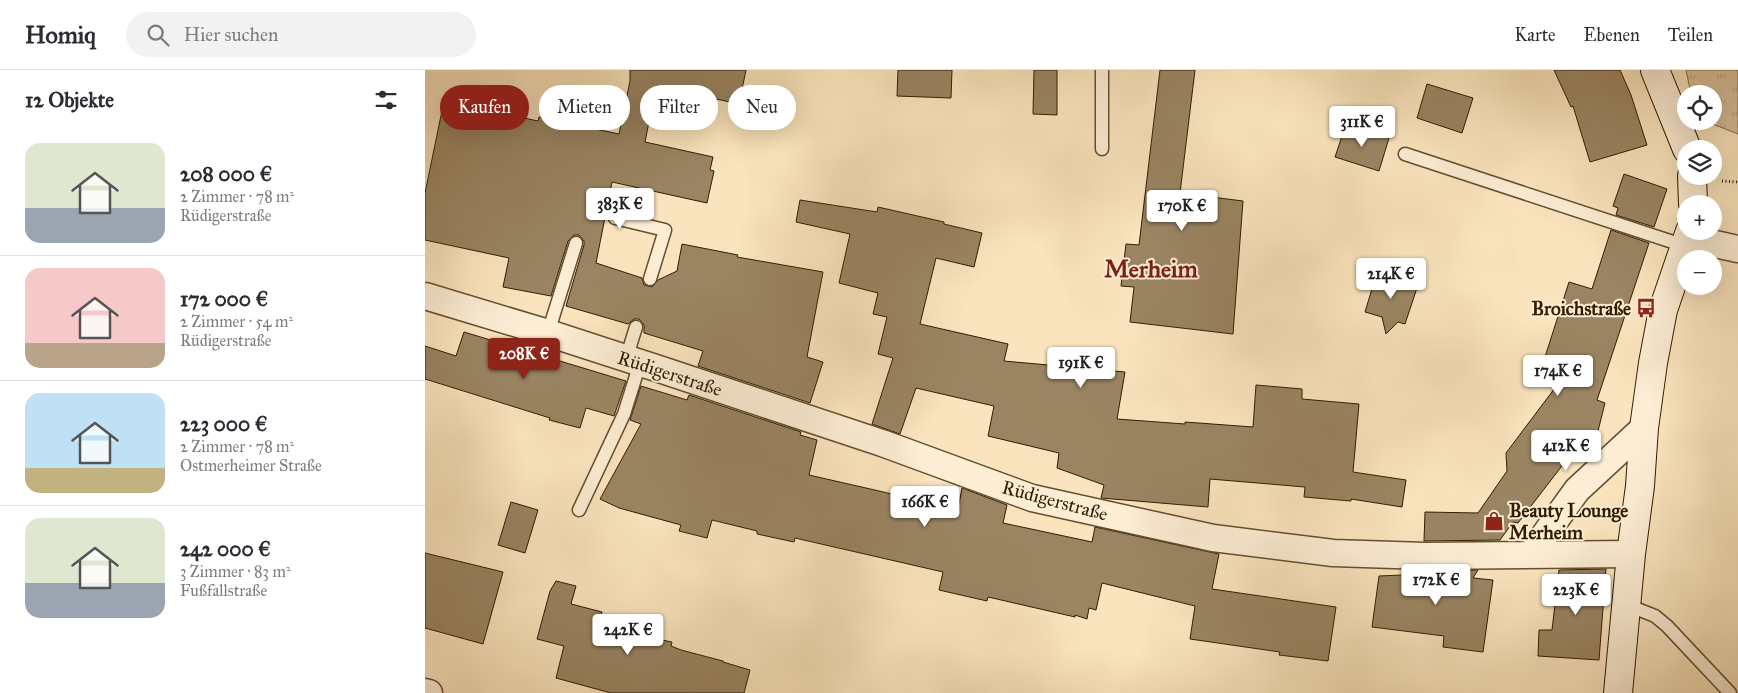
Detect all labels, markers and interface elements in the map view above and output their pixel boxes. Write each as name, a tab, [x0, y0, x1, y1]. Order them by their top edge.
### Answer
search box	[126, 12, 476, 57]
text: Homiq	[25, 20, 96, 50]
icon: search	[144, 21, 172, 49]
text: Hier suchen	[184, 23, 278, 46]
text: Karte	[1515, 24, 1556, 46]
text: Ebenen	[1584, 24, 1640, 46]
text: Teilen	[1668, 24, 1713, 46]
chip: Kaufen	[440, 85, 529, 130]
chip: Mieten	[539, 85, 630, 130]
chip: Filter	[640, 85, 718, 130]
chip: Neu	[728, 85, 796, 130]
map controls	[1677, 85, 1722, 295]
button: locate	[1677, 85, 1722, 130]
icon: filters	[372, 86, 400, 114]
text: 12 Objekte	[25, 87, 114, 113]
pin: 311K €	[1321, 106, 1403, 148]
text: 311K €	[1340, 112, 1384, 131]
button: layers	[1677, 140, 1722, 185]
text: 208 000 €	[180, 161, 272, 187]
icon: home	[65, 163, 125, 223]
text: 2 Zimmer · 78 m²	[180, 187, 294, 206]
pin: 383K €	[579, 188, 661, 230]
pin: 170K €	[1141, 190, 1223, 232]
text: 383K €	[597, 194, 643, 213]
button: +	[1677, 195, 1722, 240]
text: 170K €	[1158, 196, 1206, 215]
text: Rüdigerstraße	[180, 206, 271, 225]
button: −	[1677, 250, 1722, 295]
district label: Merheim	[1104, 254, 1198, 284]
pin: 214K €	[1350, 258, 1432, 300]
text: 214K €	[1367, 264, 1415, 283]
text: 172 000 €	[180, 286, 268, 312]
icon: home	[65, 288, 125, 348]
place label: Broichstraße	[1531, 297, 1631, 320]
bus stop icon: Broichstraße	[1635, 297, 1657, 319]
text: 2 Zimmer · 54 m²	[180, 312, 293, 331]
text: Rüdigerstraße	[180, 331, 271, 350]
pin: 208K €	[483, 338, 565, 380]
text: 208K €	[499, 344, 549, 363]
street label: Rüdigerstraße	[614, 346, 725, 402]
pin: 191K €	[1040, 346, 1122, 389]
text: 191K €	[1058, 353, 1104, 372]
pin: 174K €	[1517, 354, 1599, 397]
text: 174K €	[1534, 361, 1582, 380]
text: 223 000 €	[180, 411, 268, 437]
icon: home	[65, 413, 125, 473]
pin: 412K €	[1525, 430, 1607, 472]
text: 412K €	[1542, 436, 1590, 455]
text: 2 Zimmer · 78 m²	[180, 437, 294, 456]
text: Ostmerheimer Straße	[180, 456, 322, 475]
street label: Rüdigerstraße	[999, 475, 1110, 527]
pin: 166K €	[884, 486, 966, 528]
text: 166K €	[901, 492, 949, 511]
place label: Beauty Lounge Merheim	[1509, 499, 1628, 544]
shop icon: Beauty Lounge Merheim	[1483, 510, 1505, 532]
text: 242 000 €	[180, 536, 271, 562]
icon: home	[65, 538, 125, 598]
text: 3 Zimmer · 83 m²	[180, 562, 291, 581]
pin: 172K €	[1395, 564, 1477, 606]
text: 172K €	[1412, 570, 1460, 589]
pin: 223K €	[1535, 574, 1617, 616]
text: 223K €	[1553, 580, 1599, 599]
text: Fußfallstraße	[180, 581, 267, 600]
pin: 242K €	[587, 614, 669, 656]
text: 242K €	[603, 620, 653, 639]

